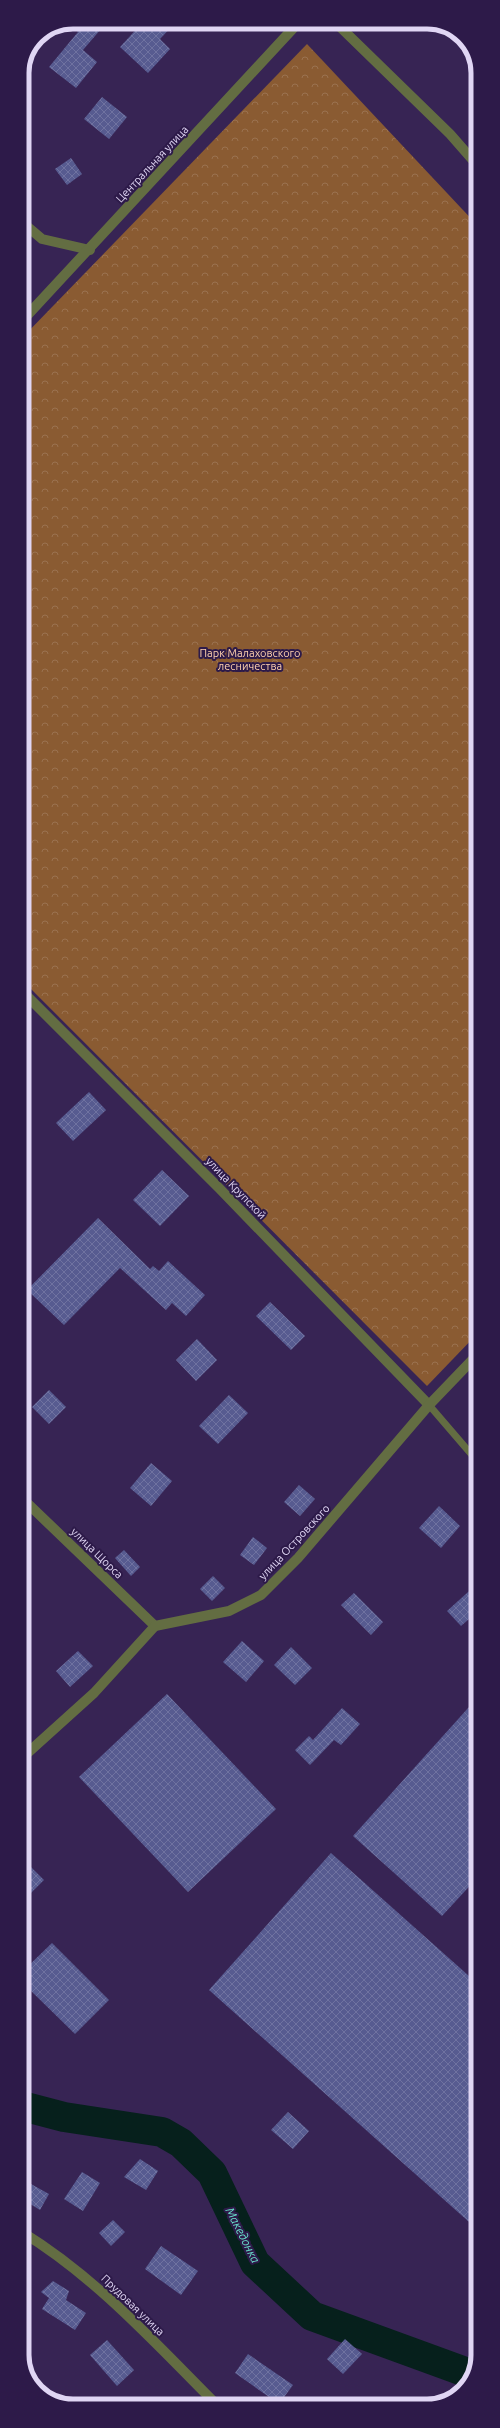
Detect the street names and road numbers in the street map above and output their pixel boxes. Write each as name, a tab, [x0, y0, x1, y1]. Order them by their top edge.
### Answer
street label: Центральная улица	[114, 123, 190, 205]
street label: улица Крупской	[204, 1155, 268, 1221]
street label: улица Островского	[256, 1502, 332, 1582]
street label: улица Щорса	[69, 1525, 125, 1581]
street label: Прудовая улица	[99, 2272, 167, 2338]

